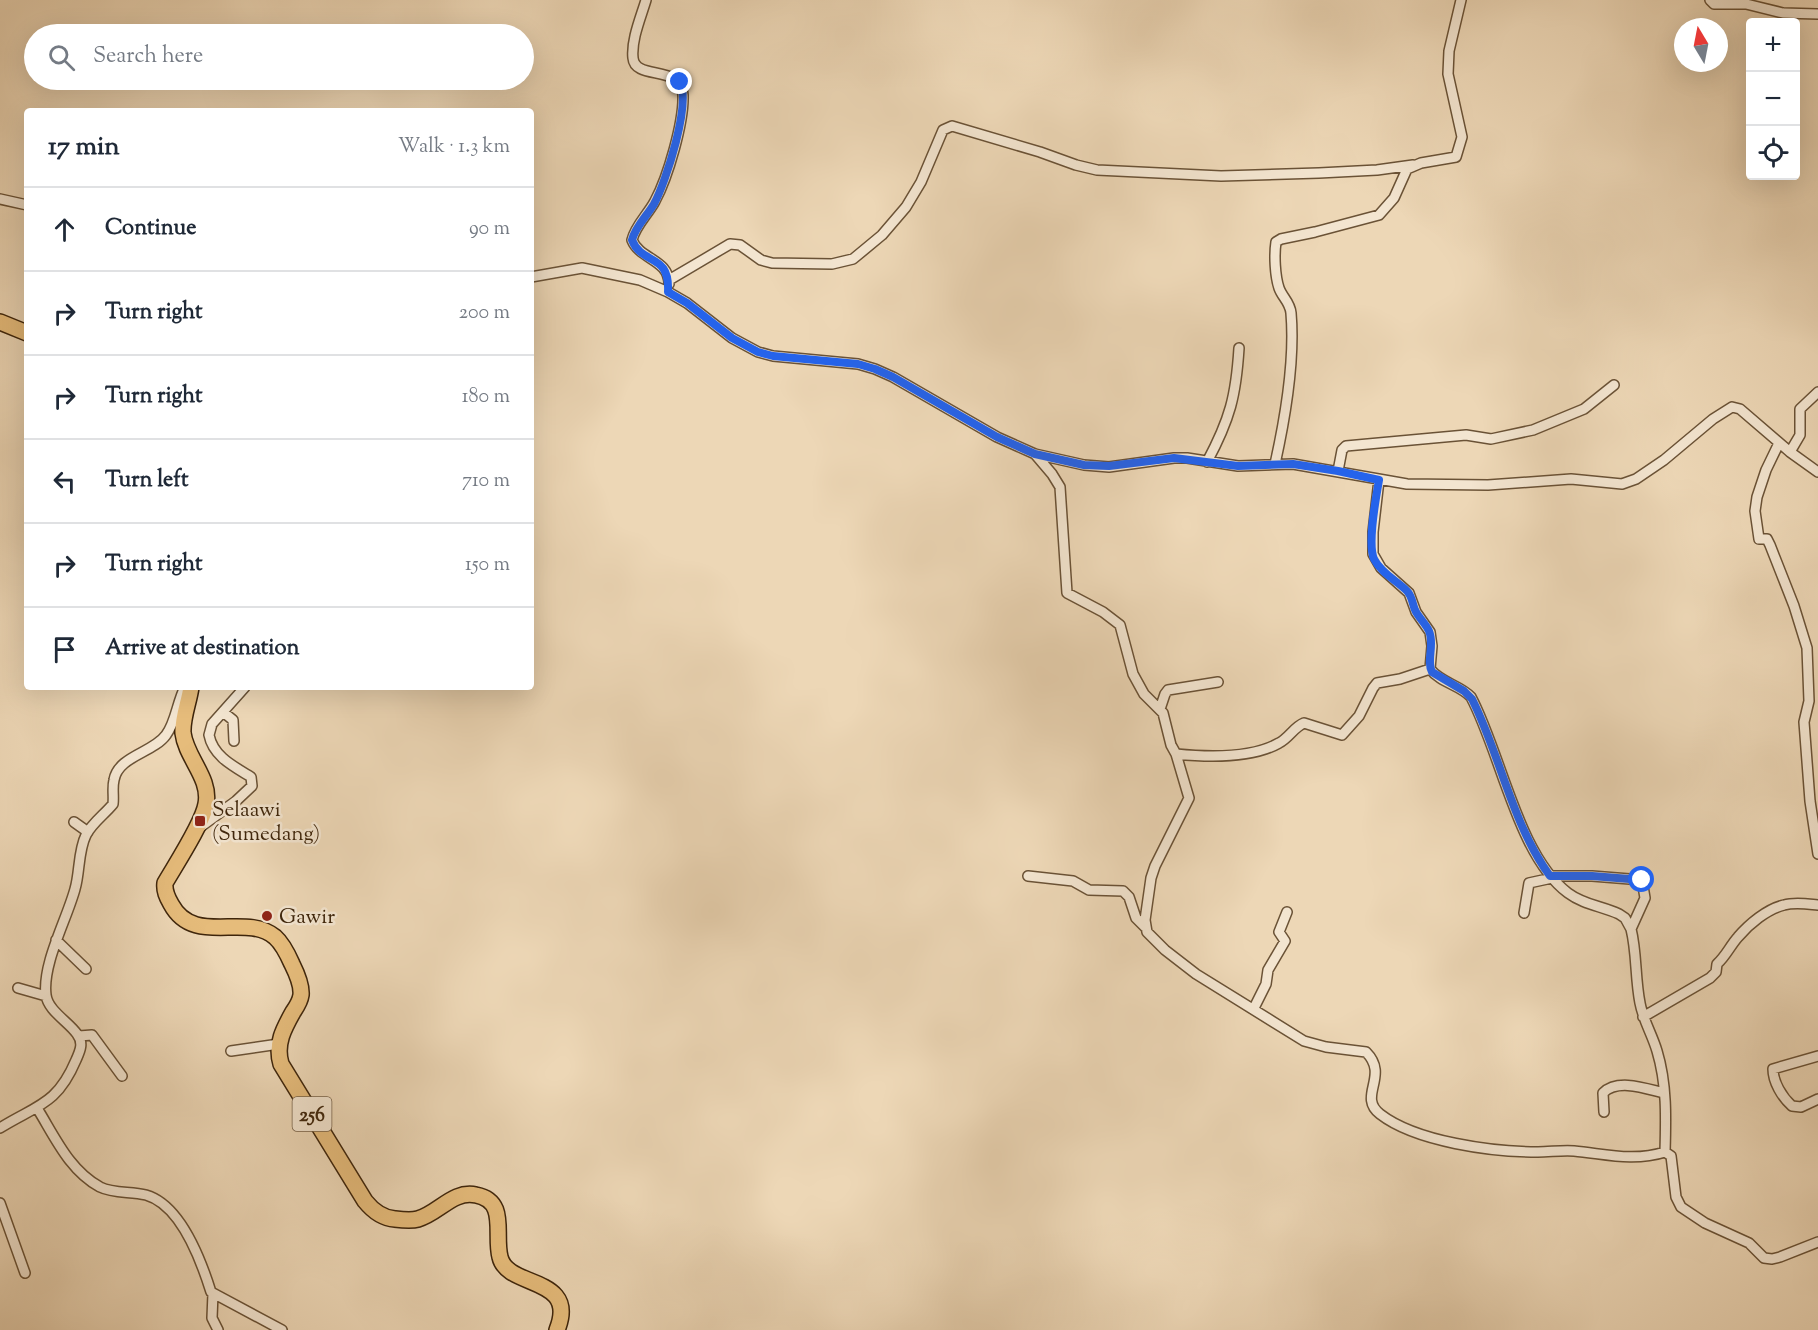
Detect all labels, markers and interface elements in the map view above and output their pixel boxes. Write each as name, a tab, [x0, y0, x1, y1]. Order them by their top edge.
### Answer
north arrow	[1674, 18, 1728, 72]
map controls	[1746, 18, 1800, 180]
button: +	[1746, 18, 1800, 72]
search box	[24, 24, 534, 90]
icon: search	[45, 41, 78, 74]
text: Search here	[93, 41, 203, 73]
route end	[666, 68, 692, 94]
button: −	[1746, 72, 1800, 126]
button: locate	[1746, 126, 1800, 180]
text: 17 min	[48, 129, 120, 166]
text: Walk · 1.3 km	[398, 133, 510, 162]
icon: ahead	[48, 213, 81, 246]
text: Continue	[105, 213, 196, 245]
text: 90 m	[469, 215, 510, 244]
icon: right	[48, 297, 81, 330]
text: Turn right	[105, 297, 202, 329]
text: 200 m	[459, 299, 510, 328]
icon: right	[48, 381, 81, 414]
text: Turn right	[105, 381, 202, 413]
text: 180 m	[462, 383, 510, 412]
icon: left	[48, 465, 81, 498]
text: Turn left	[105, 465, 188, 497]
text: 710 m	[462, 467, 510, 496]
icon: right	[48, 549, 81, 582]
text: Turn right	[105, 549, 202, 581]
text: 150 m	[465, 551, 510, 580]
icon: arrive	[48, 633, 81, 666]
text: Arrive at destination	[105, 633, 300, 665]
place label: Selaawi (Sumedang)	[212, 796, 320, 850]
marker: Selaawi (Sumedang)	[193, 814, 207, 828]
route start	[1628, 866, 1654, 892]
place label: Gawir	[279, 903, 335, 933]
marker: Gawir	[260, 909, 274, 923]
road number: 256	[292, 1097, 332, 1131]

